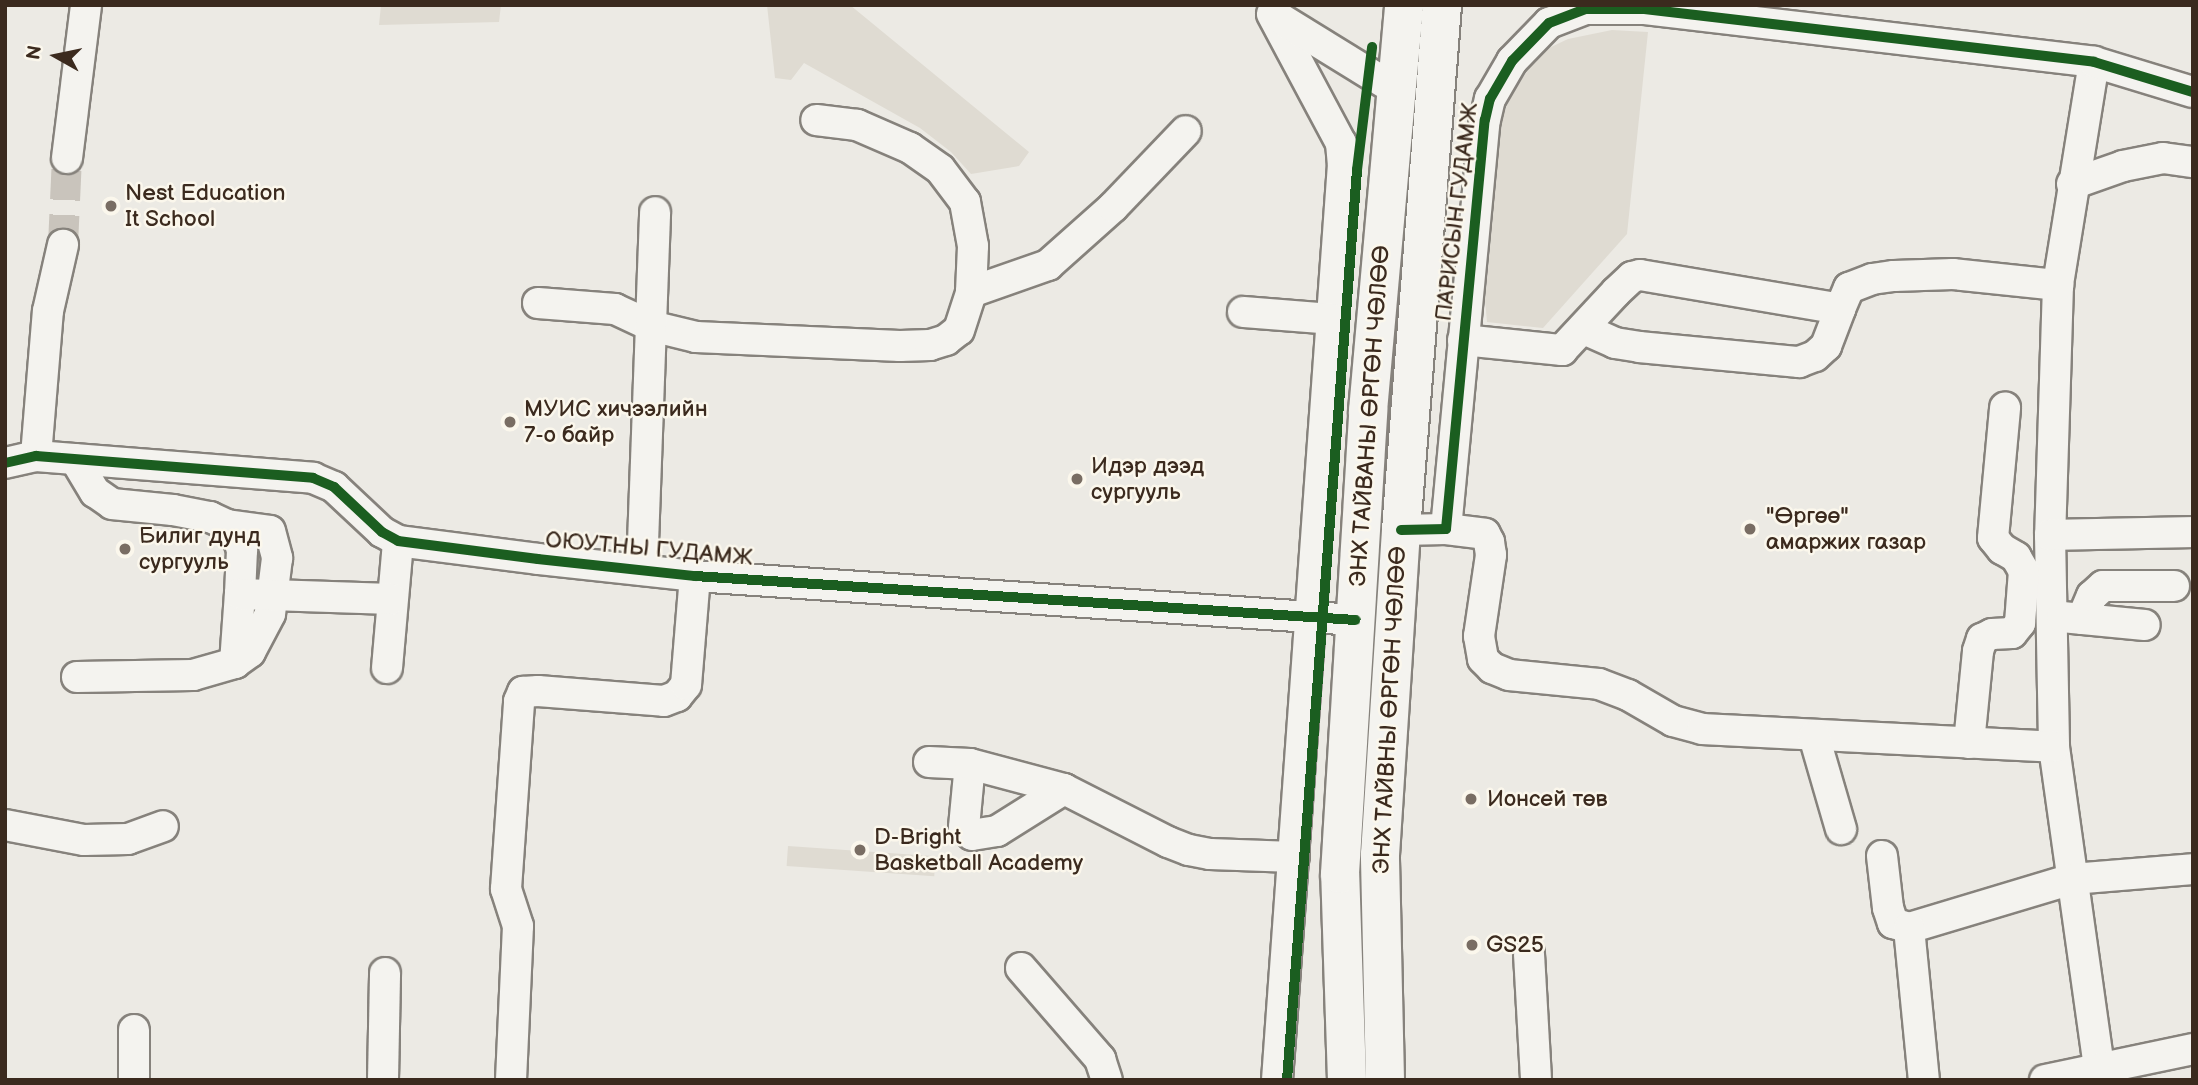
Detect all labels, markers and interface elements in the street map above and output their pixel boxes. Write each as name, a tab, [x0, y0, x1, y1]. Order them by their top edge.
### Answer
north arrow	[21, 21, 91, 91]
text: N	[22, 44, 47, 61]
street label: ПАРИСЫН ГУДАМЖ	[1430, 101, 1484, 323]
place label: Nest Education It School	[125, 179, 285, 233]
marker: Nest Education It School	[103, 198, 119, 214]
street label: ЭНХ ТАЙВАНЫ ӨРГӨН ЧӨЛӨӨ	[1344, 244, 1396, 588]
place label: МУИС хичээлийн 7-о байр	[524, 395, 708, 449]
marker: МУИС хичээлийн 7-о байр	[502, 414, 518, 430]
place label: Идэр дээд сургууль	[1091, 452, 1204, 506]
marker: Идэр дээд сургууль	[1069, 471, 1085, 487]
place label: "Өргөө" амаржих газар	[1766, 502, 1926, 556]
marker: "Өргөө" амаржих газар	[1740, 519, 1760, 539]
place label: Билиг дунд сургууль	[139, 522, 260, 576]
street label: ОЮУТНЫ ГУДАМЖ	[544, 526, 754, 572]
marker: Билиг дунд сургууль	[117, 541, 133, 557]
street label: ЭНХ ТАЙВНЫ ӨРГӨН ЧӨЛӨӨ	[1368, 546, 1412, 874]
place label: Ионсей төв	[1487, 785, 1608, 813]
marker: Ионсей төв	[1461, 789, 1481, 809]
place label: D-Bright Basketball Academy	[874, 823, 1083, 877]
marker: D-Bright Basketball Academy	[852, 842, 868, 858]
place label: GS25	[1486, 931, 1544, 959]
marker: GS25	[1464, 937, 1480, 953]

